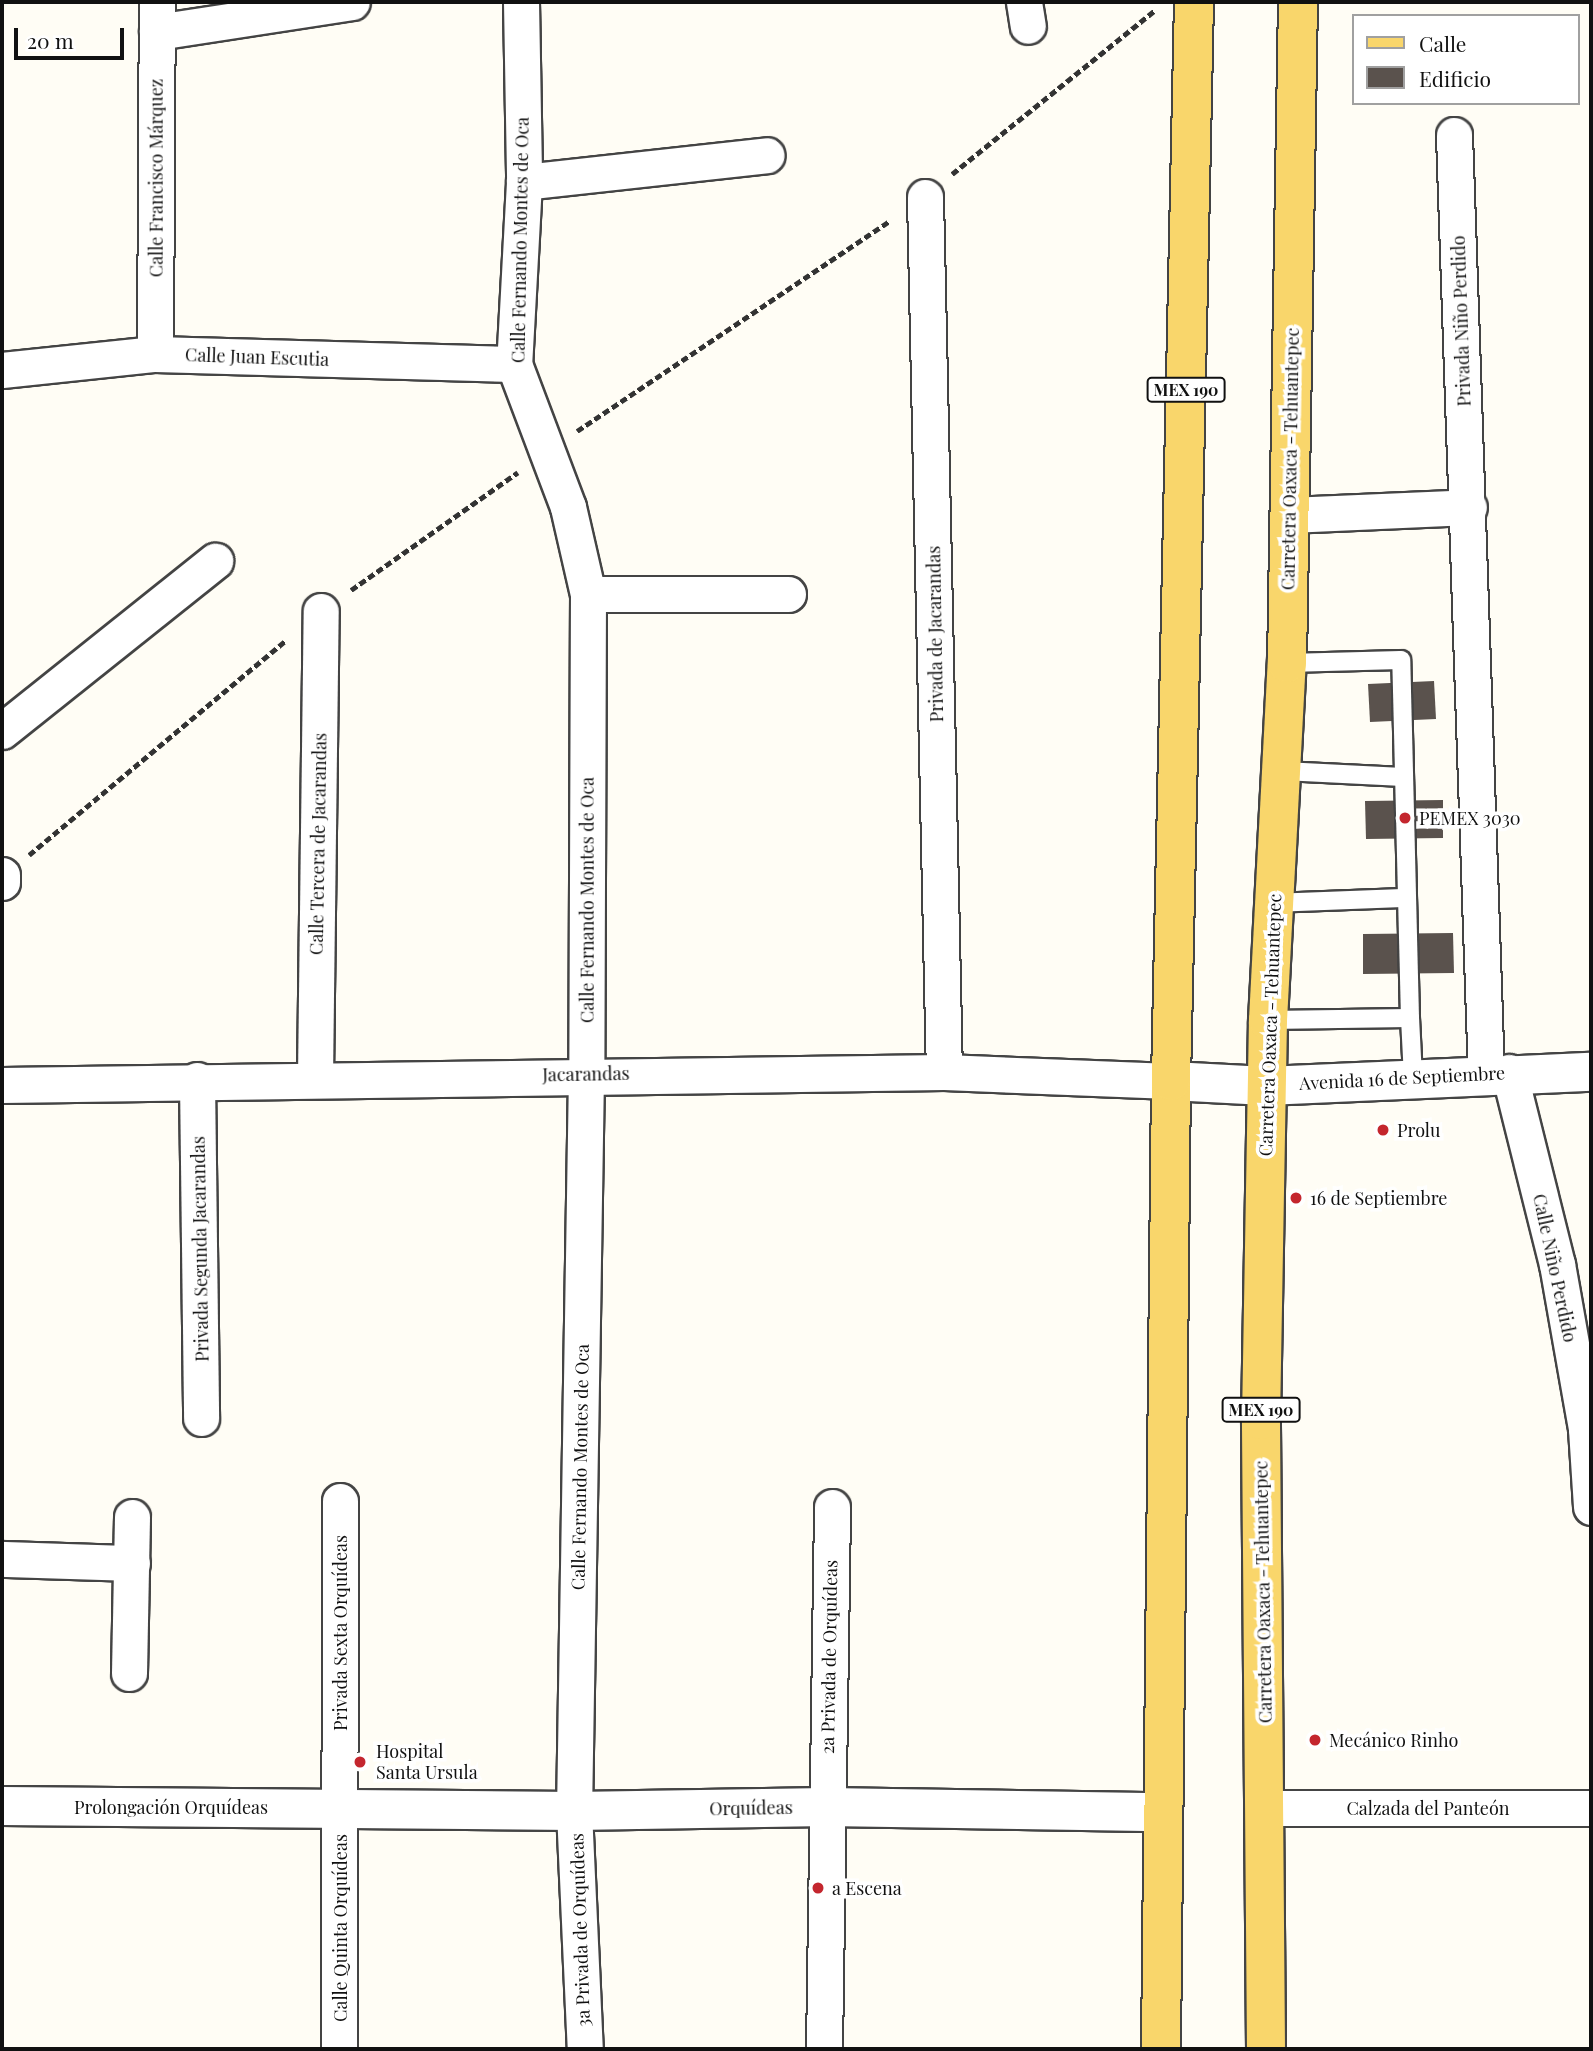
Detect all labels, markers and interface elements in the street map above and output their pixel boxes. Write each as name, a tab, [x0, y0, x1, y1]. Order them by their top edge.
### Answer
scale bar	[18, 14, 128, 58]
legend	[1352, 14, 1579, 105]
text: 20 m	[27, 26, 74, 54]
text: Calle	[1419, 29, 1466, 57]
text: Edificio	[1419, 64, 1491, 92]
street label: Calle Francisco Márquez	[145, 79, 167, 277]
street label: Calle Fernando Montes de Oca	[507, 117, 533, 363]
street label: Privada Niño Perdido	[1447, 235, 1475, 407]
street label: Carretera Oaxaca - Tehuantepec	[1277, 327, 1303, 591]
street label: Calle Juan Escutia	[185, 344, 329, 370]
road number: MEX 190	[1146, 378, 1226, 402]
street label: Privada de Jacarandas	[923, 545, 947, 723]
street label: Calle Tercera de Jacarandas	[305, 732, 331, 956]
street label: Calle Fernando Montes de Oca	[576, 777, 598, 1023]
place label: PEMEX 3030	[1419, 807, 1521, 829]
marker: PEMEX 3030	[1397, 810, 1413, 826]
street label: Carretera Oaxaca - Tehuantepec	[1255, 893, 1285, 1157]
street label: Jacarandas	[542, 1062, 630, 1086]
street label: Avenida 16 de Septiembre	[1298, 1062, 1506, 1094]
place label: Prolu	[1397, 1119, 1440, 1141]
marker: Prolu	[1375, 1122, 1391, 1138]
street label: Privada Segunda Jacarandas	[187, 1136, 213, 1362]
place label: 16 de Septiembre	[1310, 1187, 1447, 1209]
marker: 16 de Septiembre	[1288, 1190, 1304, 1206]
street label: Calle Niño Perdido	[1529, 1192, 1581, 1344]
street label: Calle Fernando Montes de Oca	[567, 1344, 593, 1590]
road number: MEX 190	[1221, 1398, 1301, 1422]
street label: Carretera Oaxaca - Tehuantepec	[1250, 1460, 1276, 1724]
street label: Privada Sexta Orquídeas	[329, 1535, 351, 1731]
street label: 2a Privada de Orquídeas	[817, 1559, 841, 1755]
place label: Mecánico Rinho	[1329, 1729, 1458, 1751]
marker: Mecánico Rinho	[1307, 1732, 1323, 1748]
place label: Hospital Santa Ursula	[376, 1741, 478, 1784]
marker: Hospital Santa Ursula	[350, 1752, 370, 1772]
street label: Prolongación Orquídeas	[74, 1796, 268, 1818]
street label: Orquídeas	[709, 1796, 793, 1820]
street label: Calzada del Panteón	[1346, 1797, 1510, 1819]
street label: 3a Privada de Orquídeas	[566, 1832, 594, 2028]
street label: Calle Quinta Orquídeas	[329, 1834, 351, 2022]
place label: a Escena	[832, 1877, 902, 1899]
marker: a Escena	[810, 1880, 826, 1896]

